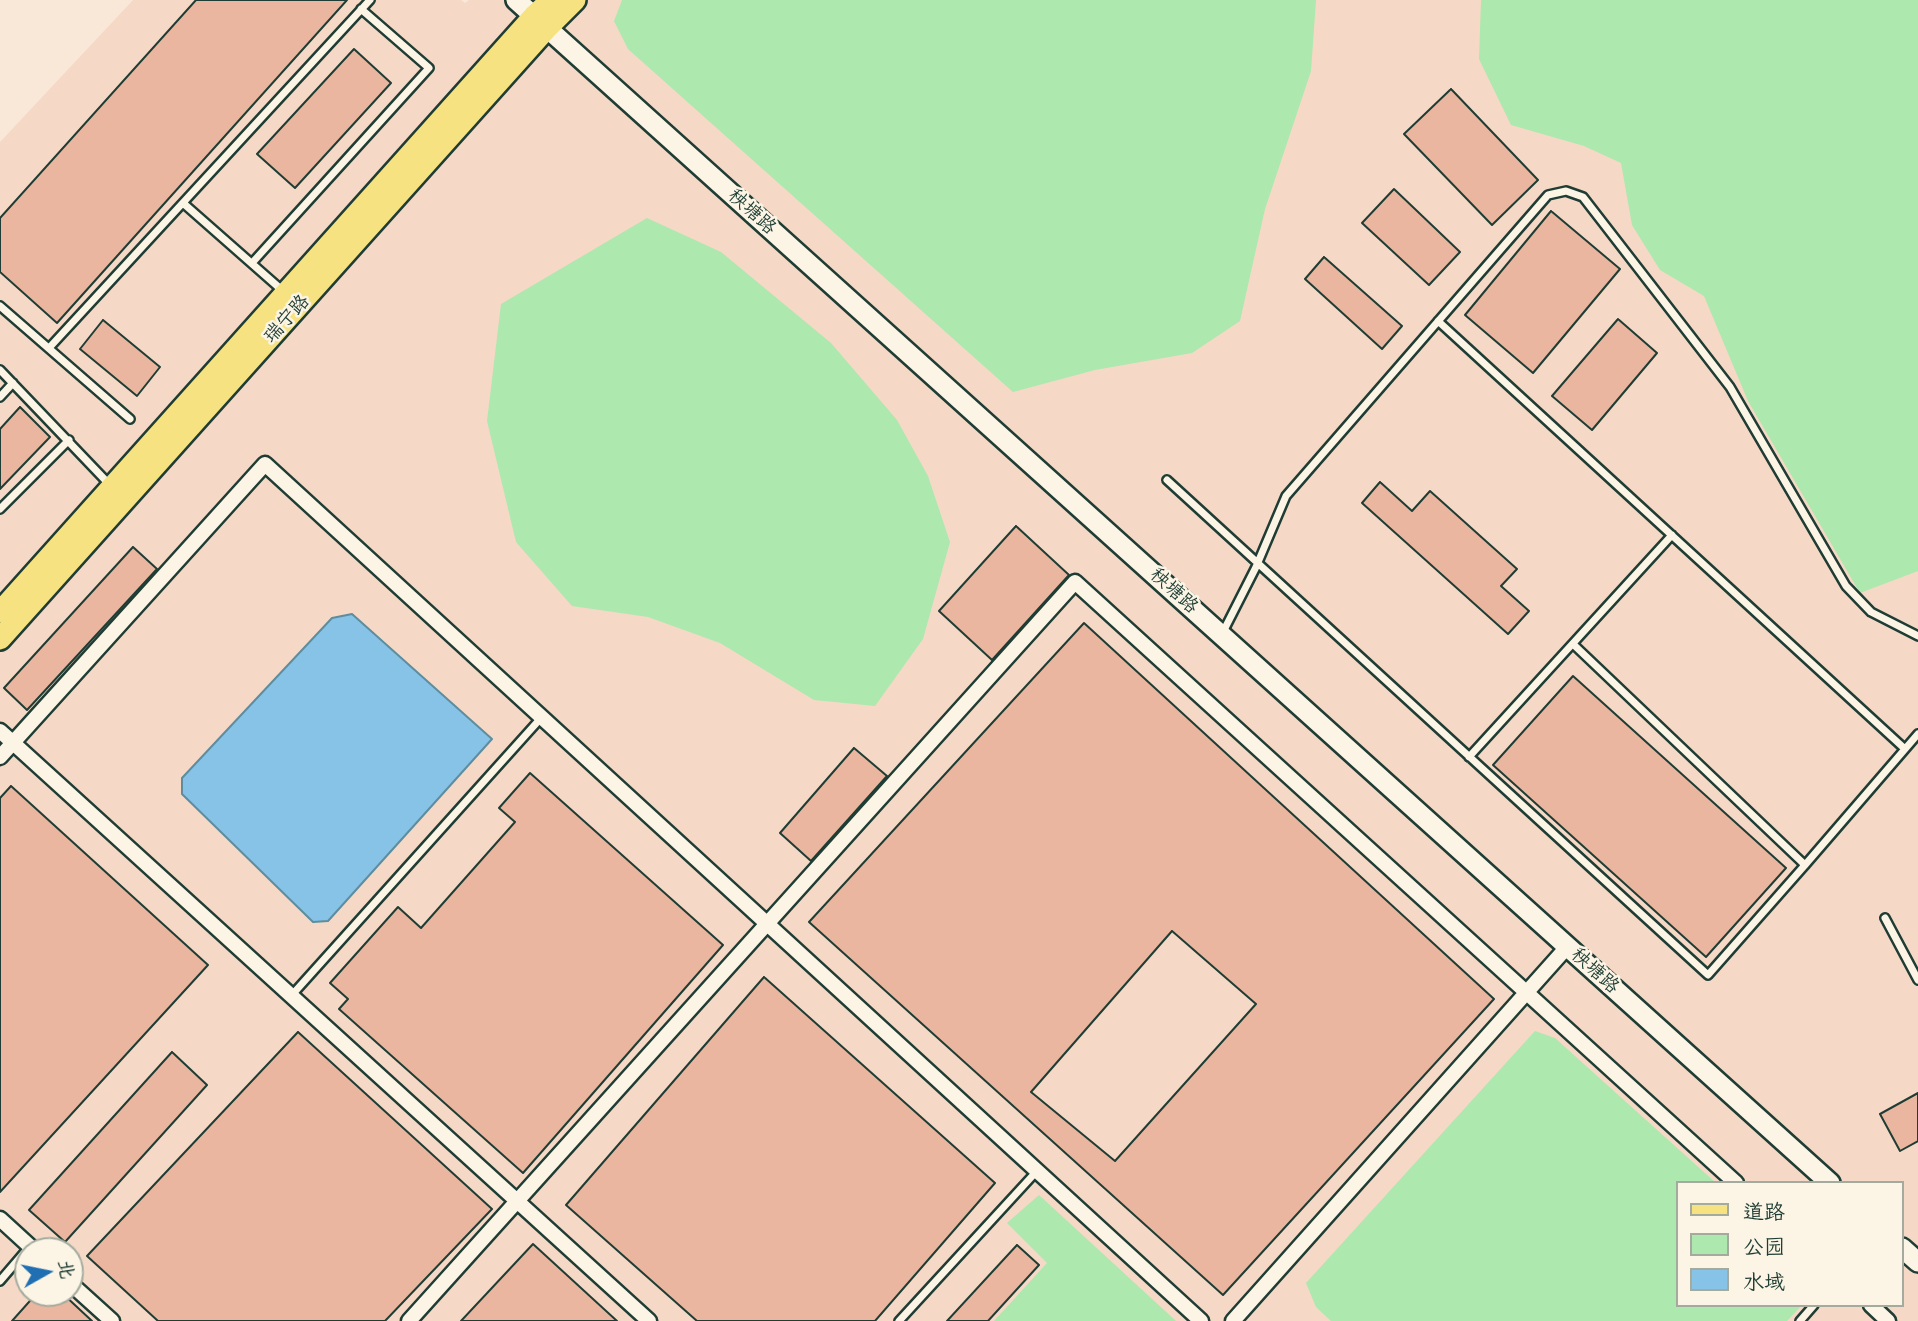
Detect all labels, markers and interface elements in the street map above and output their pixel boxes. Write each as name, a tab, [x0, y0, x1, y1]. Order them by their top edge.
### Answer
street label: 秧塘路	[723, 184, 781, 240]
street label: 瑞宁路	[259, 290, 315, 348]
street label: 秧塘路	[1145, 563, 1203, 619]
street label: 秧塘路	[1566, 943, 1624, 999]
legend	[1676, 1181, 1904, 1307]
text: 道路	[1743, 1194, 1785, 1226]
text: 公园	[1743, 1229, 1785, 1261]
north arrow	[14, 1237, 84, 1307]
text: 北	[52, 1257, 83, 1281]
text: 水域	[1743, 1264, 1785, 1296]

